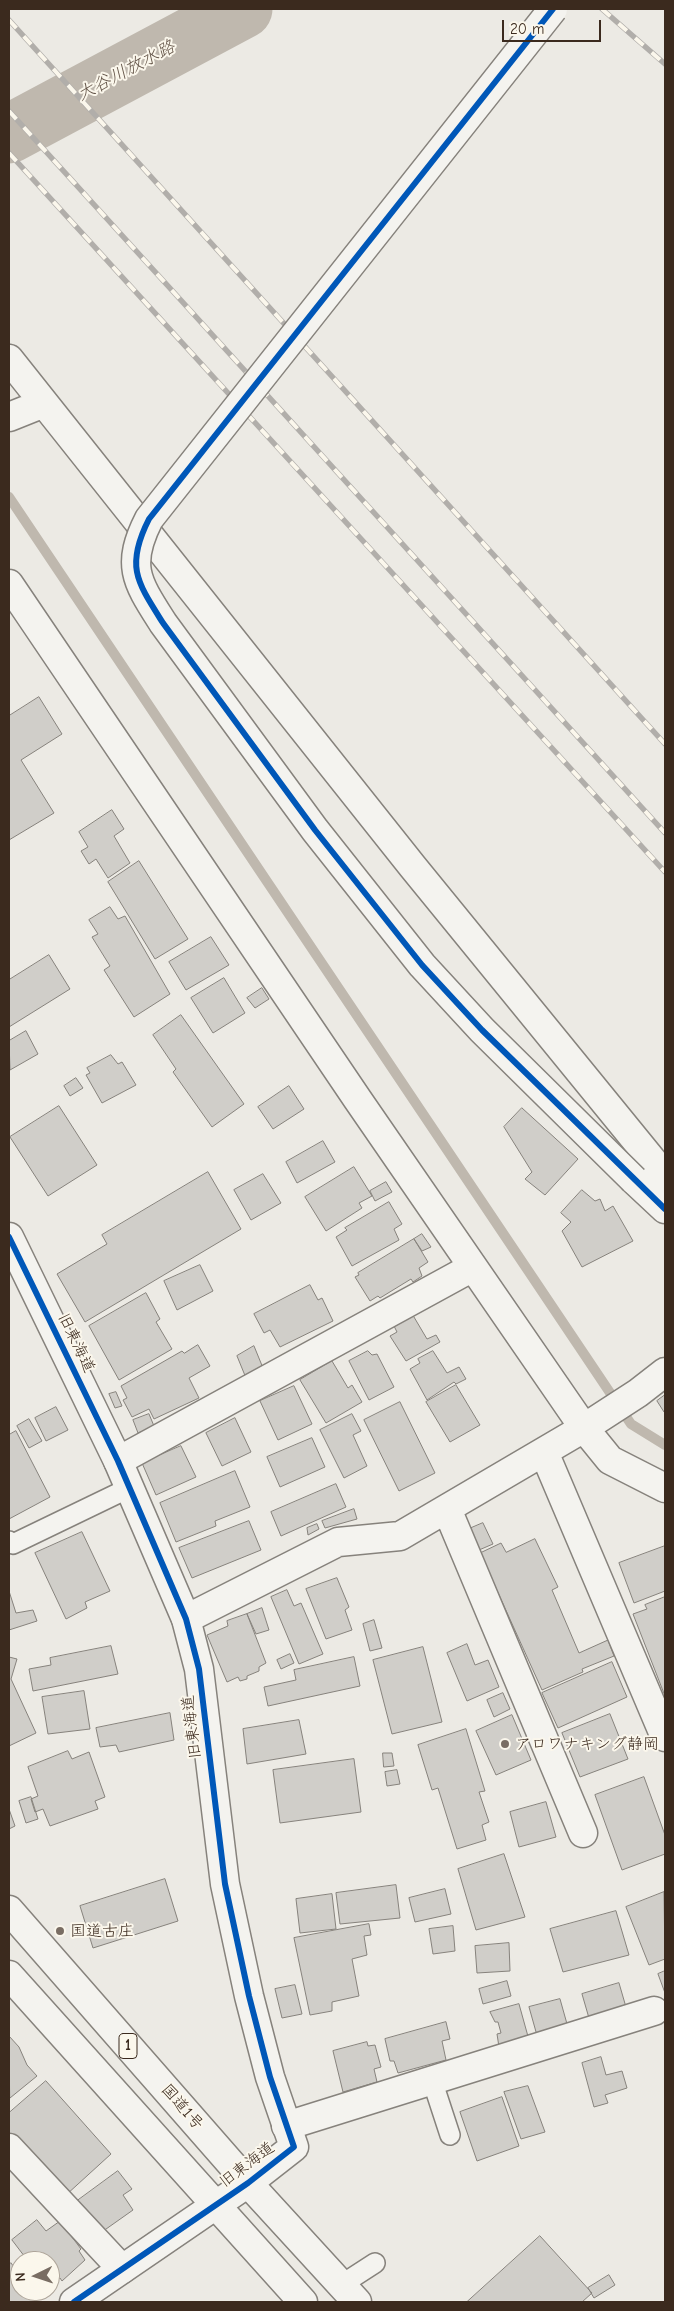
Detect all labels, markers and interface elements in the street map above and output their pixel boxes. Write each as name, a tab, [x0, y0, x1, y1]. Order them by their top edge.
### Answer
scale bar	[504, 10, 603, 42]
text: 20 m	[510, 20, 544, 38]
water label: 大谷川放水路	[73, 36, 179, 106]
street label: 旧東海道	[53, 1310, 99, 1376]
street label: 旧東海道	[179, 1694, 205, 1760]
place label: アロワナキング静岡	[515, 1734, 659, 1754]
marker: アロワナキング静岡	[499, 1738, 511, 1750]
place label: 国道古庄	[70, 1921, 134, 1941]
marker: 国道古庄	[54, 1925, 66, 1937]
road number: 1	[119, 2034, 137, 2058]
street label: 国道1号	[157, 2080, 207, 2134]
street label: 旧東海道	[216, 2138, 278, 2192]
north arrow	[10, 2251, 60, 2301]
text: N	[12, 2272, 29, 2282]

